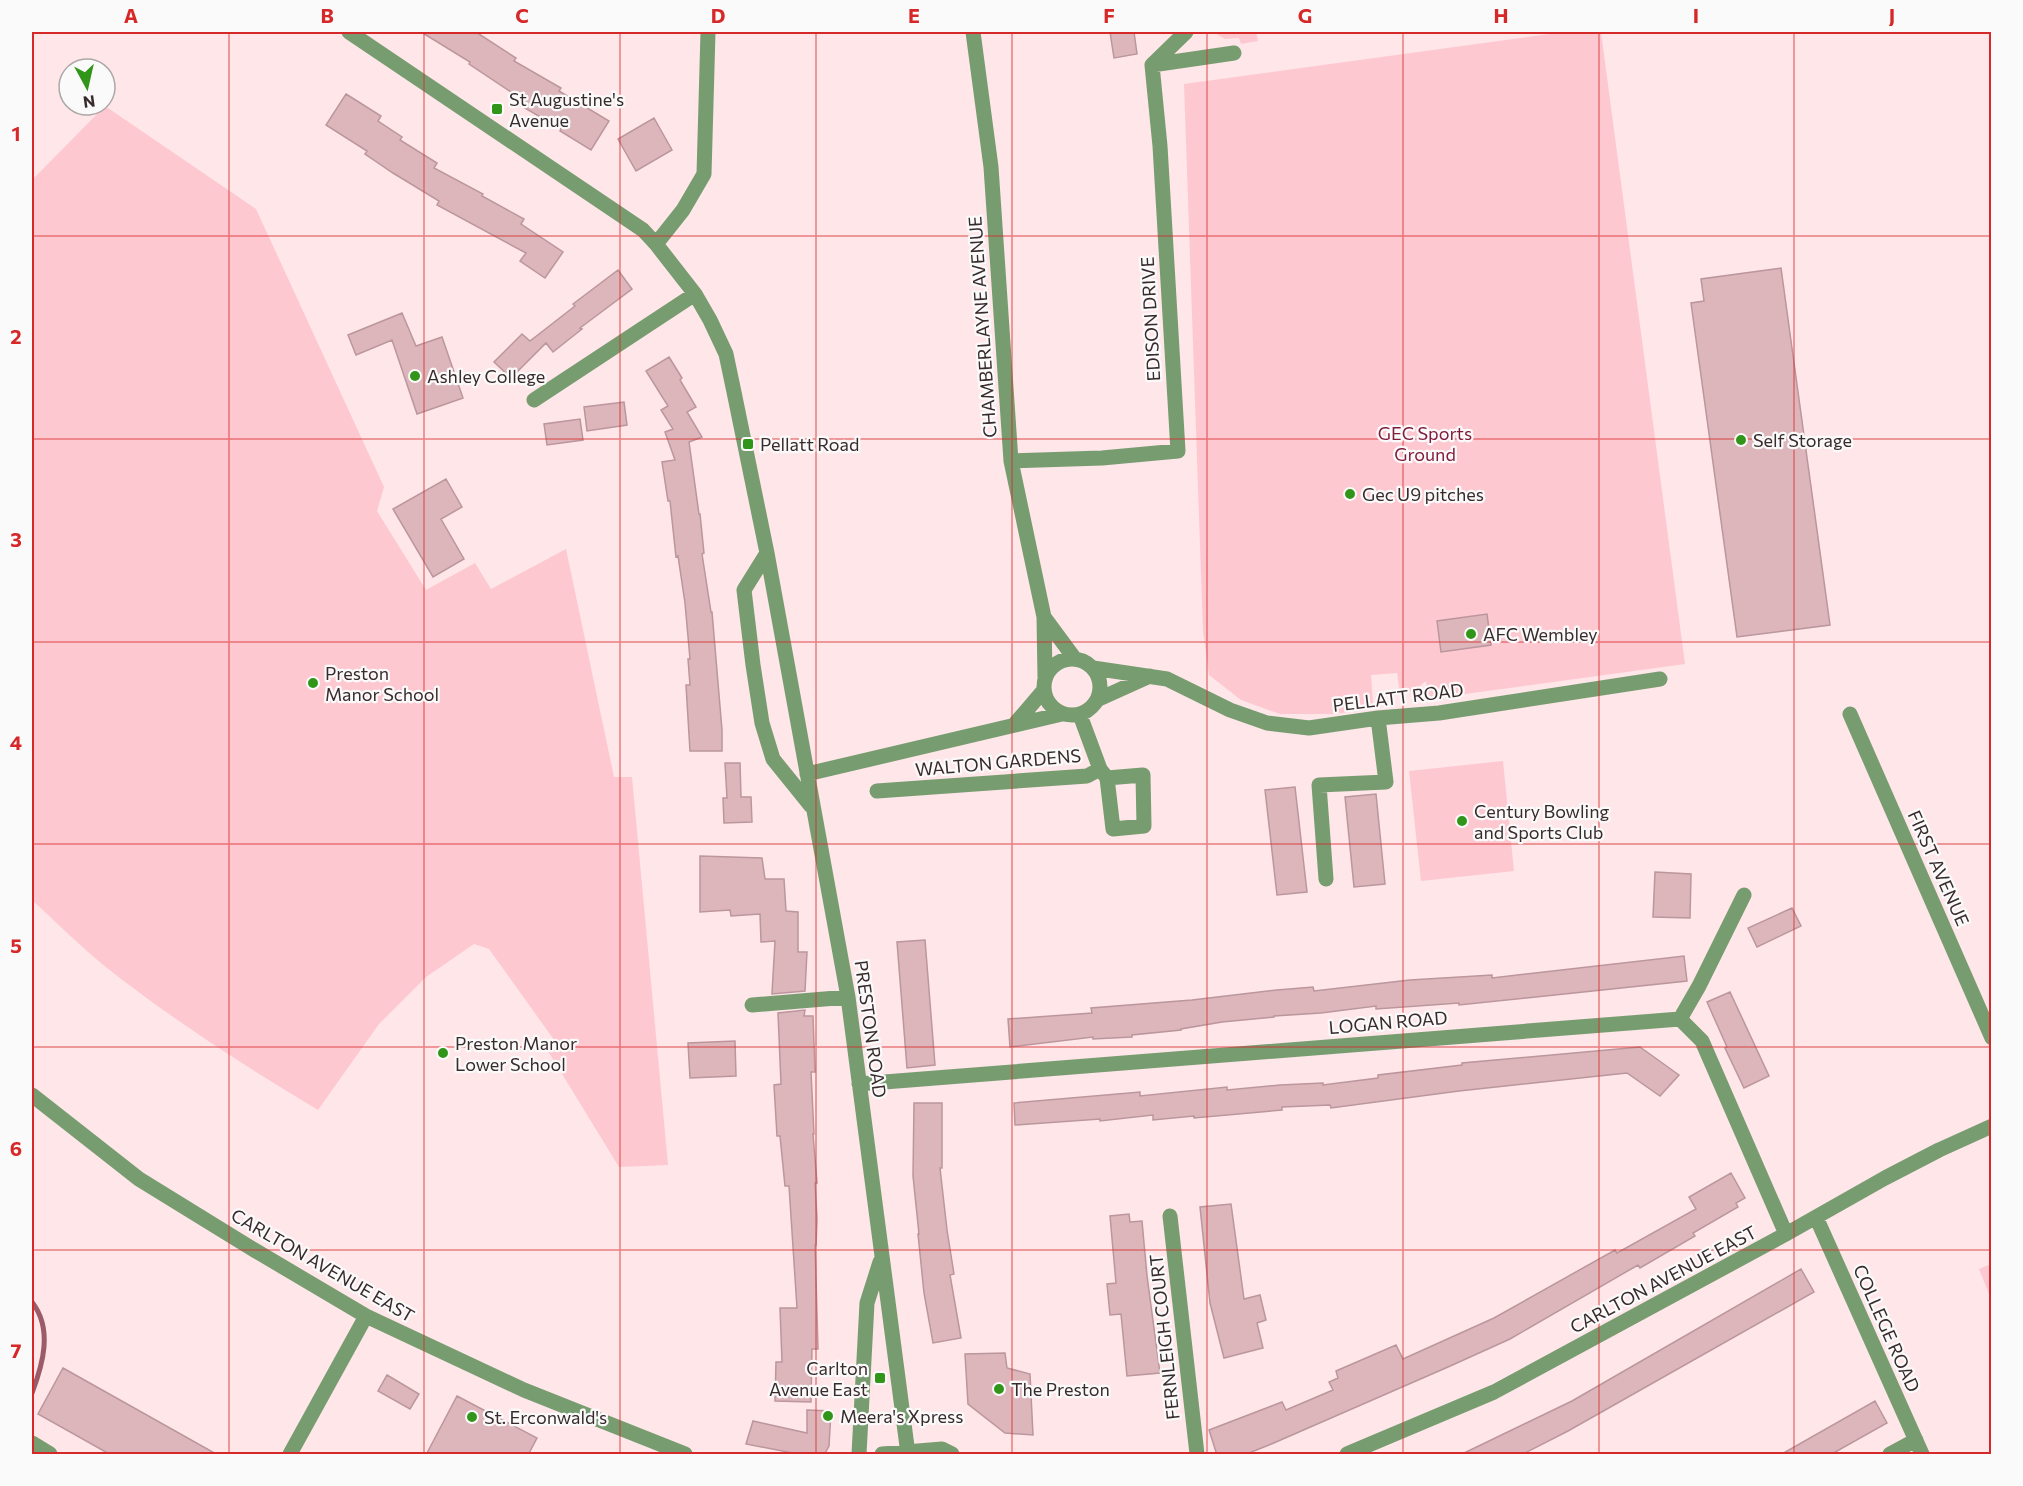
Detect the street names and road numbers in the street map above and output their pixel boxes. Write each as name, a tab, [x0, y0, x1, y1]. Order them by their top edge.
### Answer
street label: CHAMBERLAYNE AVENUE	[963, 216, 1001, 438]
street label: EDISON DRIVE	[1136, 256, 1164, 382]
street label: PELLATT ROAD	[1331, 678, 1465, 716]
street label: WALTON GARDENS	[914, 744, 1082, 780]
street label: FIRST AVENUE	[1904, 807, 1974, 929]
street label: PRESTON ROAD	[850, 959, 892, 1099]
street label: LOGAN ROAD	[1328, 1006, 1448, 1038]
street label: CARLTON AVENUE EAST	[227, 1203, 419, 1327]
street label: CARLTON AVENUE EAST	[1566, 1220, 1760, 1338]
street label: FERNLEIGH COURT	[1144, 1253, 1184, 1421]
street label: COLLEGE ROAD	[1849, 1261, 1925, 1395]

